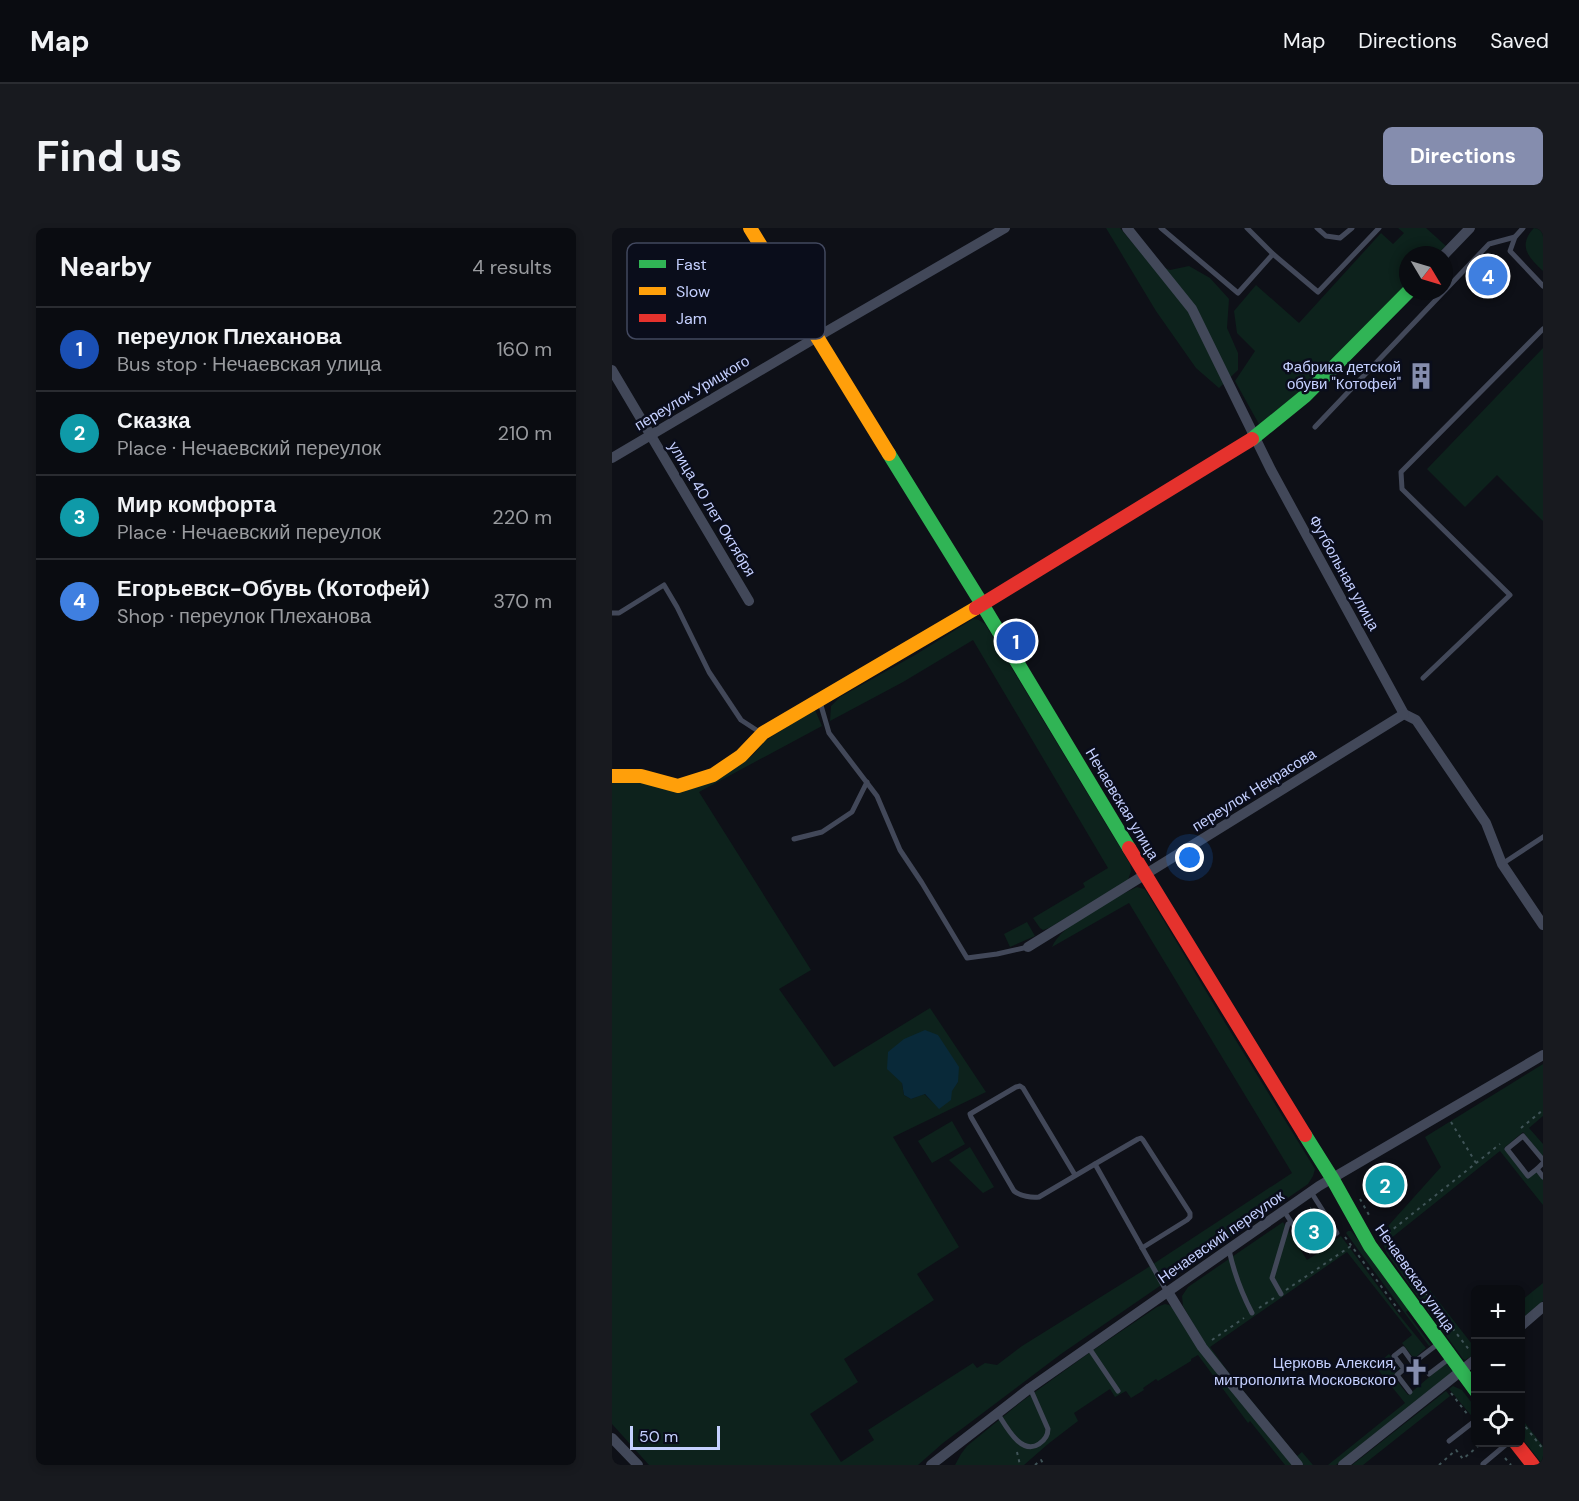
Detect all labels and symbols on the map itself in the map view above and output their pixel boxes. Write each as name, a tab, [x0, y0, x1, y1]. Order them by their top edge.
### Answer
legend	[627, 243, 825, 339]
north arrow	[1399, 246, 1453, 300]
text: Fast	[676, 254, 707, 275]
pin: 4	[1468, 254, 1508, 298]
text: Slow	[676, 281, 710, 302]
text: Jam	[676, 308, 707, 329]
street label: переулок Урицкого	[631, 351, 753, 435]
place label: Фабрика детской обуви "Котофей"	[1282, 357, 1401, 394]
building icon: Фабрика детской обуви "Котофей"	[1406, 361, 1436, 391]
street label: улица 40 лет Октября	[664, 438, 760, 580]
street label: Футбольная улица	[1304, 512, 1384, 635]
pin: 1	[996, 618, 1036, 664]
street label: переулок Некрасова	[1188, 743, 1320, 836]
street label: Нечаевская улица	[1081, 744, 1164, 864]
your location	[1175, 843, 1204, 872]
pin: 2	[1366, 1162, 1404, 1208]
street label: Нечаевский переулок	[1154, 1186, 1288, 1288]
pin: 3	[1294, 1208, 1334, 1254]
street label: Нечаевская улица	[1370, 1220, 1460, 1336]
place label: Церковь Алексия, митрополита Московского	[1214, 1353, 1396, 1390]
church icon: Церковь Алексия, митрополита Московского	[1401, 1357, 1431, 1387]
scale bar	[630, 1423, 720, 1450]

